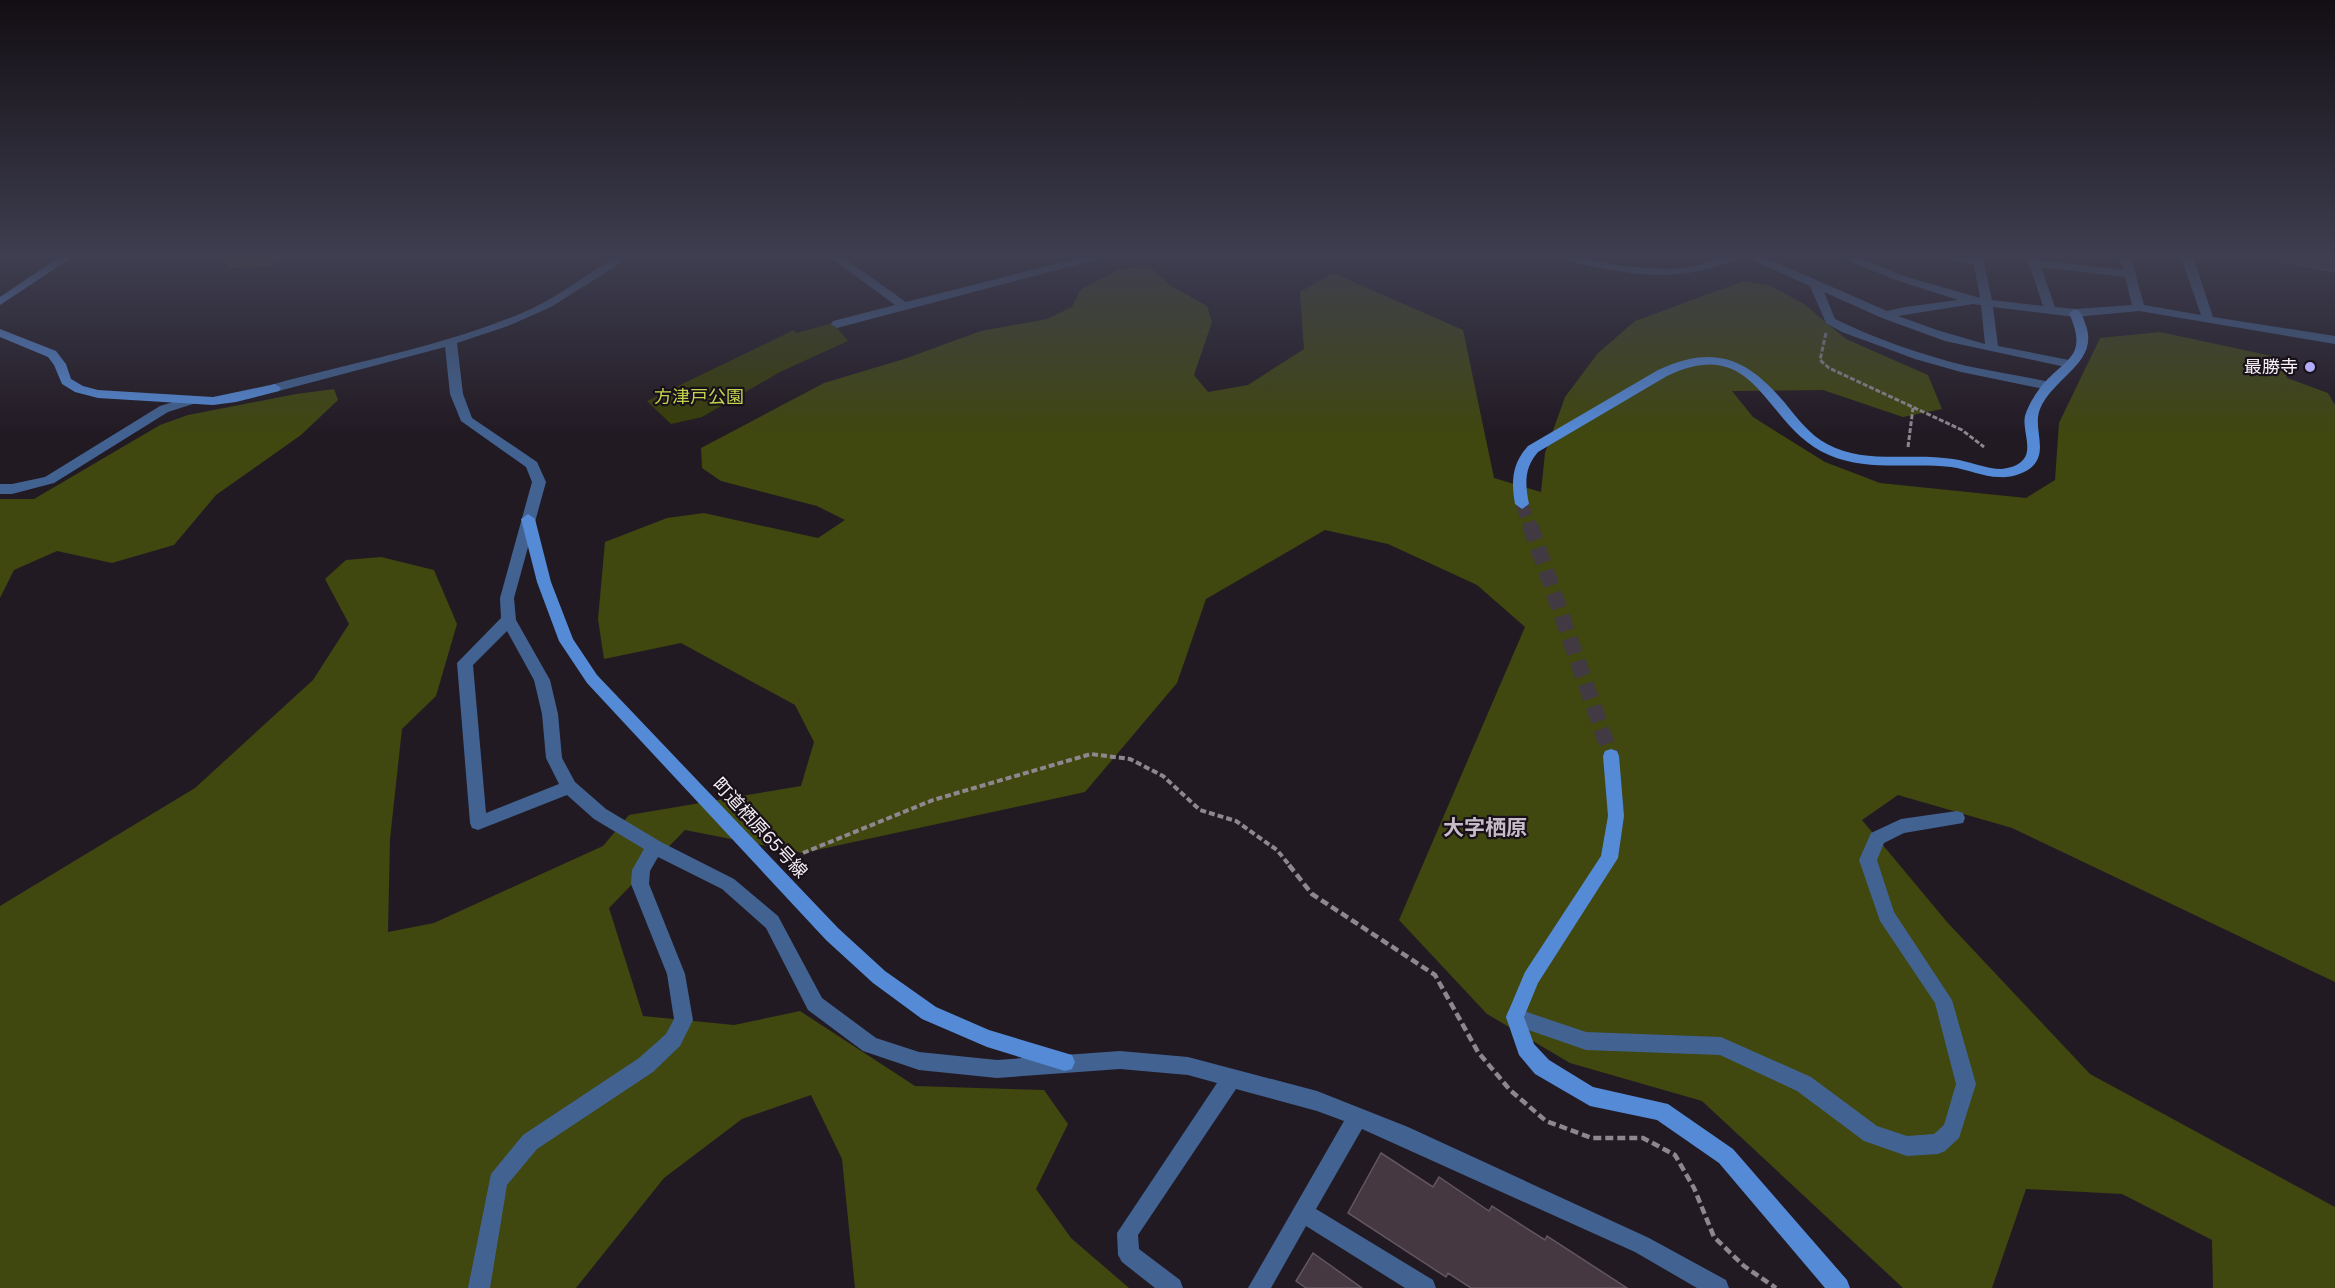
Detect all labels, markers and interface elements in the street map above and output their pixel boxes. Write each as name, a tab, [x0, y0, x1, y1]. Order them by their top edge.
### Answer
place label: 最勝寺	[2244, 356, 2298, 378]
marker: 最勝寺	[2303, 360, 2317, 374]
park label: 方津戸公園	[654, 386, 744, 408]
street label: 町道栖原65号線	[708, 773, 812, 883]
district label: 大字栖原	[1443, 815, 1527, 840]

